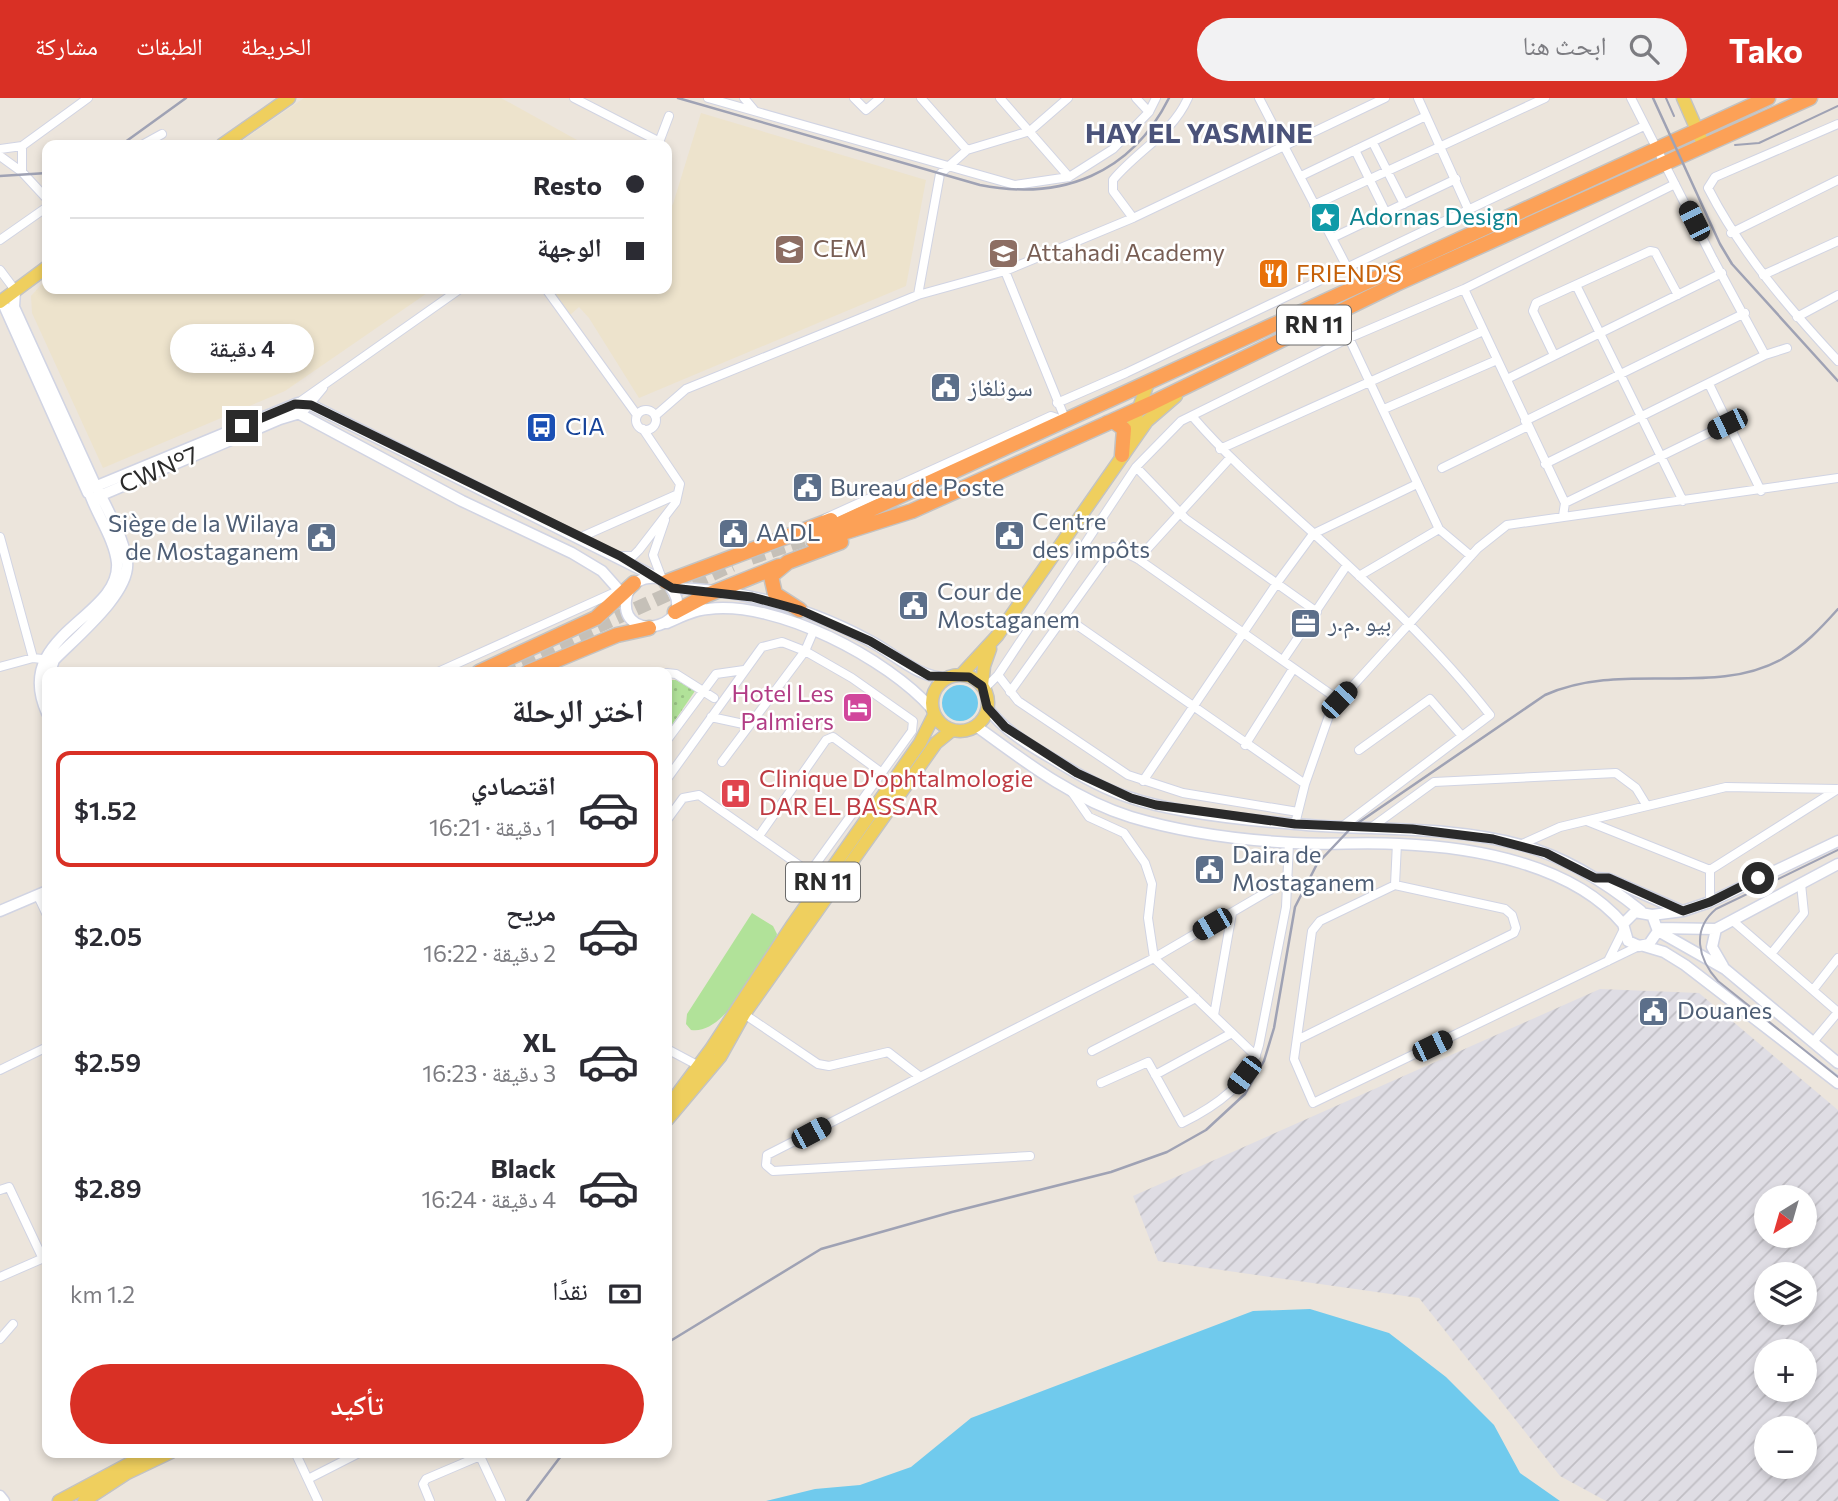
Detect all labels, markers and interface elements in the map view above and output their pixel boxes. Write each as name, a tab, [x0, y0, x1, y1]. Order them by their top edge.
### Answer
search box	[1197, 18, 1687, 81]
text: ابحث هنا	[1523, 29, 1607, 60]
text: Tako	[1729, 29, 1803, 70]
icon: search	[1625, 30, 1663, 68]
text: مشاركة	[35, 31, 98, 60]
text: الطبقات	[136, 31, 203, 60]
text: الخريطة	[241, 31, 311, 60]
district label: HAY EL YASMINE	[1085, 115, 1313, 149]
text: Resto	[533, 169, 602, 200]
car	[1676, 198, 1713, 244]
place icon: Adornas Design	[1309, 200, 1343, 234]
place label: Adornas Design	[1349, 201, 1519, 230]
text: الوجهة	[537, 231, 602, 262]
school or university icon: CEM	[773, 232, 807, 266]
place label: CEM	[813, 233, 867, 262]
school or university icon: Attahadi Academy	[986, 236, 1020, 270]
place label: Attahadi Academy	[1026, 237, 1225, 266]
restaurant icon: FRIEND'S	[1256, 257, 1290, 291]
place label: FRIEND'S	[1296, 258, 1402, 287]
road number: RN 11	[1277, 306, 1351, 344]
callout: 4 دقيقة	[170, 324, 314, 374]
text: 4 دقيقة	[209, 334, 275, 362]
public building icon: سونلغاز	[928, 371, 962, 405]
place label: سونلغاز	[967, 372, 1033, 401]
car	[1704, 405, 1751, 443]
route end	[226, 410, 258, 442]
bus stop icon: CIA	[525, 410, 559, 444]
place label: CIA	[565, 411, 605, 440]
street label: CWN°7	[114, 439, 202, 498]
public building icon: Bureau de Poste	[790, 471, 824, 505]
place label: Bureau de Poste	[830, 472, 1004, 501]
place label: Centre des impôts	[1032, 506, 1150, 563]
place label: Siège de la Wilaya de Mostaganem	[108, 508, 299, 565]
public building icon: AADL	[716, 516, 750, 550]
place label: AADL	[756, 517, 821, 546]
public building icon: Centre des impôts	[992, 519, 1026, 553]
public building icon: Siège de la Wilaya de Mostaganem	[305, 521, 339, 555]
place label: Cour de Mostaganem	[937, 576, 1080, 633]
public building icon: Cour de Mostaganem	[897, 589, 931, 623]
office icon: بيو .م.ر	[1288, 606, 1322, 640]
place label: بيو .م.ر	[1327, 607, 1391, 639]
car	[1317, 677, 1362, 723]
place label: Hotel Les Palmiers	[732, 678, 834, 735]
text: اختر الرحلة	[512, 689, 644, 729]
hotel icon: Hotel Les Palmiers	[840, 691, 874, 725]
place label: Clinique D'ophtalmologie DAR EL BASSAR	[759, 763, 1033, 820]
text: اقتصادي	[471, 769, 556, 800]
hospital icon: Clinique D'ophtalmologie DAR EL BASSAR	[719, 776, 753, 810]
icon: car	[577, 778, 640, 841]
text: $1.52	[74, 794, 137, 825]
text: 1 دقيقة · 16:21	[429, 813, 556, 841]
place label: Daira de Mostaganem	[1232, 839, 1375, 896]
public building icon: Daira de Mostaganem	[1192, 852, 1226, 886]
road number: RN 11	[786, 862, 860, 902]
route start	[1742, 862, 1774, 894]
text: مريح	[506, 895, 556, 926]
icon: car	[577, 904, 640, 967]
car	[1189, 904, 1236, 944]
text: $2.05	[74, 920, 142, 951]
text: 2 دقيقة · 16:22	[423, 939, 556, 967]
public building icon: Douanes	[1637, 994, 1671, 1028]
place label: Douanes	[1677, 995, 1772, 1024]
text: XL	[522, 1026, 556, 1057]
car	[1409, 1027, 1456, 1065]
icon: car	[577, 1030, 640, 1093]
text: $2.59	[74, 1046, 141, 1077]
car	[1223, 1052, 1266, 1098]
text: 3 دقيقة · 16:23	[422, 1059, 556, 1087]
car	[788, 1114, 835, 1152]
text: Black	[490, 1152, 556, 1183]
icon: car	[577, 1156, 640, 1219]
text: $2.89	[74, 1172, 142, 1203]
text: 4 دقيقة · 16:24	[421, 1185, 556, 1213]
north arrow	[1754, 1185, 1816, 1248]
map controls	[1754, 1185, 1817, 1479]
button: layers	[1754, 1262, 1817, 1325]
text: نقدًا	[552, 1274, 588, 1305]
icon: cash	[606, 1275, 644, 1313]
text: 1.2 km	[70, 1280, 135, 1308]
button: +	[1754, 1339, 1817, 1402]
button: تأكيد	[70, 1364, 644, 1444]
button: −	[1754, 1416, 1817, 1479]

